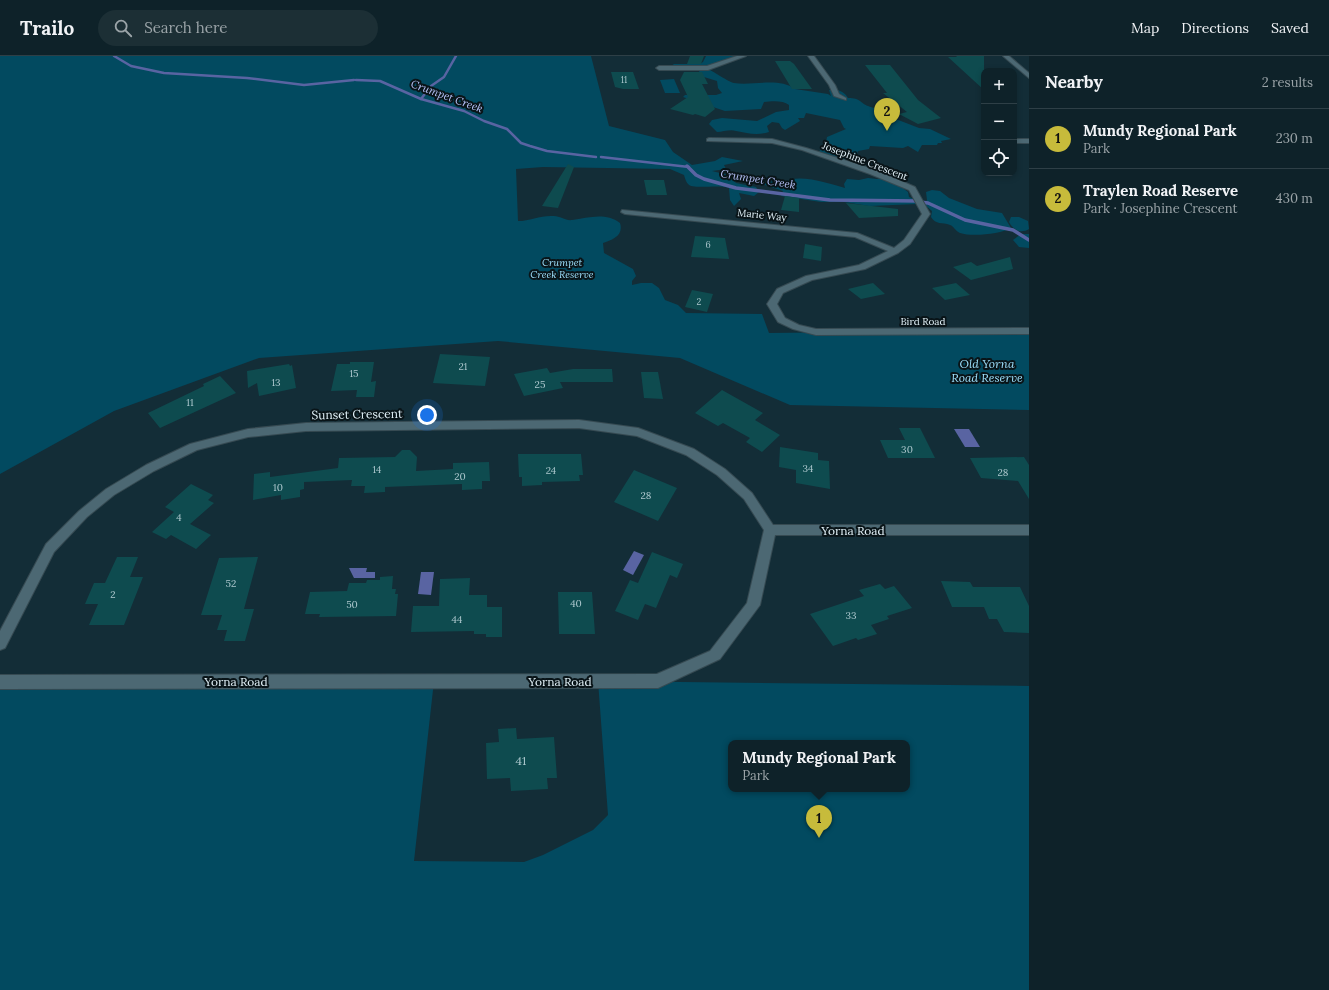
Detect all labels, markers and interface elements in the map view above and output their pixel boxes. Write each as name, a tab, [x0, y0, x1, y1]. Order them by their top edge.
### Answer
search box	[98, 10, 378, 46]
text: Trailo	[20, 16, 74, 40]
icon: search	[112, 17, 134, 39]
text: Search here	[144, 18, 227, 37]
text: Map	[1131, 19, 1159, 37]
text: Directions	[1181, 19, 1249, 37]
text: Saved	[1271, 19, 1309, 37]
map controls	[981, 68, 1017, 176]
button: +	[981, 68, 1017, 104]
text: Nearby	[1045, 71, 1103, 93]
house number: 11	[621, 74, 627, 85]
text: 2 results	[1262, 74, 1313, 91]
water label: Crumpet Creek	[409, 76, 485, 116]
pin: 2	[874, 98, 900, 131]
button: −	[981, 104, 1017, 140]
text: Mundy Regional Park	[1083, 121, 1237, 140]
text: 1	[1055, 130, 1061, 147]
text: 230 m	[1276, 130, 1313, 147]
street label: Josephine Crescent	[820, 138, 910, 183]
button: locate	[981, 140, 1017, 176]
text: Park	[1083, 140, 1110, 157]
water label: Crumpet Creek	[719, 166, 797, 192]
text: Traylen Road Reserve	[1083, 181, 1238, 200]
text: 2	[1055, 190, 1061, 207]
text: 430 m	[1276, 190, 1313, 207]
text: Park · Josephine Crescent	[1083, 200, 1238, 217]
street label: Marie Way	[737, 206, 788, 224]
house number: 6	[705, 239, 711, 250]
park label: Crumpet Creek Reserve	[530, 256, 594, 281]
house number: 2	[697, 296, 702, 307]
street label: Bird Road	[900, 315, 946, 328]
park label: Old Yorna Road Reserve	[951, 356, 1023, 385]
house number: 21	[458, 360, 468, 373]
house number: 15	[349, 367, 359, 380]
house number: 13	[271, 376, 281, 389]
house number: 25	[535, 378, 545, 391]
house number: 11	[186, 396, 194, 409]
your location	[417, 405, 437, 425]
street label: Sunset Crescent	[311, 406, 403, 422]
house number: 30	[901, 443, 913, 456]
house number: 34	[803, 462, 814, 475]
house number: 14	[372, 463, 382, 476]
house number: 24	[546, 464, 557, 477]
house number: 28	[998, 466, 1009, 479]
house number: 20	[454, 470, 466, 483]
house number: 10	[273, 481, 283, 494]
house number: 28	[641, 489, 652, 502]
house number: 4	[176, 511, 182, 524]
street label: Yorna Road	[820, 523, 885, 538]
house number: 52	[226, 577, 236, 590]
house number: 2	[110, 588, 116, 601]
house number: 40	[570, 597, 582, 610]
house number: 50	[346, 598, 358, 611]
house number: 33	[845, 609, 857, 622]
house number: 44	[452, 613, 463, 626]
street label: Yorna Road	[203, 674, 268, 689]
street label: Yorna Road	[527, 674, 592, 689]
popup	[728, 740, 910, 792]
text: Mundy Regional Park	[742, 748, 896, 767]
house number: 41	[516, 753, 526, 768]
text: Park	[742, 767, 769, 784]
pin: 1	[806, 805, 832, 838]

